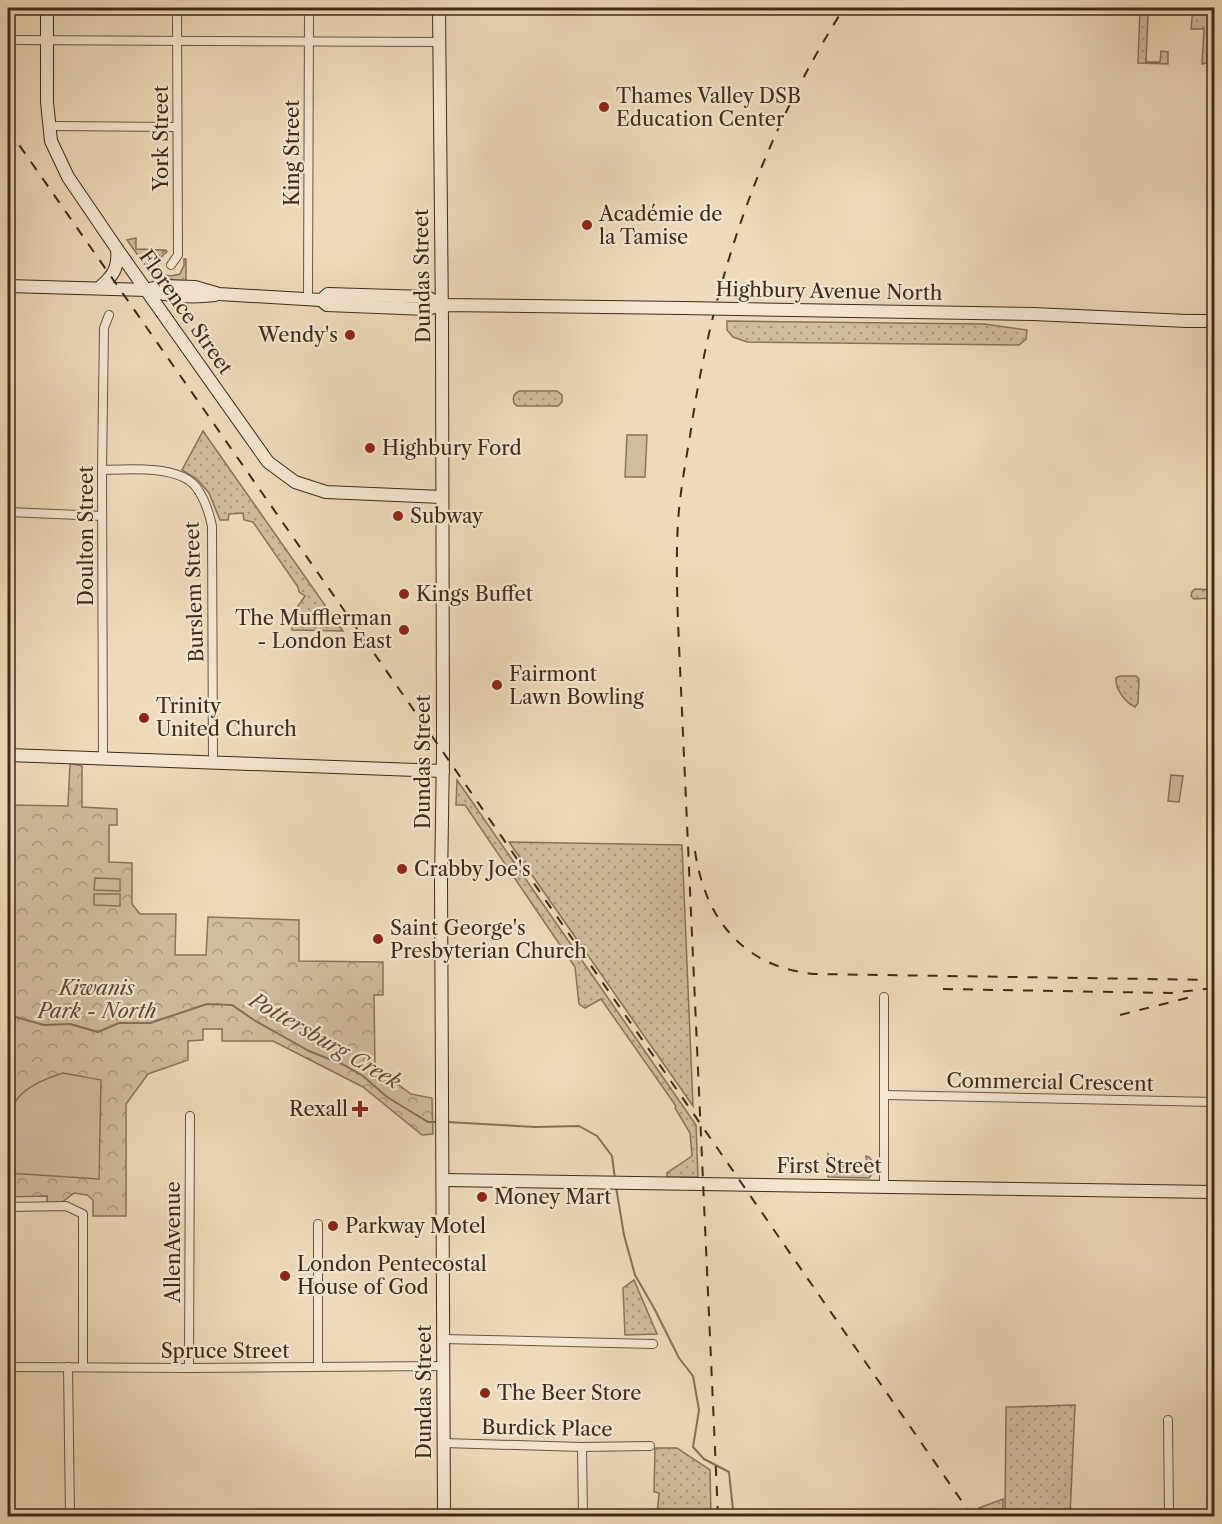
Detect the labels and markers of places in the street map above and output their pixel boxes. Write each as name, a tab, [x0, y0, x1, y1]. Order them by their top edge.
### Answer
place label: Thames Valley DSB Education Center	[616, 84, 801, 131]
marker: Thames Valley DSB Education Center	[597, 100, 611, 114]
place label: Académie de la Tamise	[598, 202, 723, 249]
marker: Académie de la Tamise	[580, 218, 594, 232]
place label: Wendy's	[257, 323, 338, 347]
marker: Wendy's	[343, 328, 357, 342]
place label: Highbury Ford	[382, 436, 522, 460]
marker: Highbury Ford	[363, 441, 377, 455]
place label: Subway	[410, 504, 484, 528]
marker: Subway	[391, 509, 405, 523]
place label: Kings Buffet	[416, 582, 533, 606]
marker: Kings Buffet	[397, 587, 411, 601]
place label: The Mufflerman - London East	[235, 606, 392, 653]
marker: The Mufflerman - London East	[397, 623, 411, 637]
place label: Fairmont Lawn Bowling	[509, 662, 644, 709]
marker: Fairmont Lawn Bowling	[490, 678, 504, 692]
place label: Trinity United Church	[156, 694, 297, 741]
marker: Trinity United Church	[137, 711, 151, 725]
place label: Crabby Joe's	[414, 857, 531, 881]
marker: Crabby Joe's	[395, 862, 409, 876]
place label: Saint George's Presbyterian Church	[390, 916, 587, 963]
marker: Saint George's Presbyterian Church	[371, 932, 385, 946]
place label: Rexall	[289, 1097, 348, 1121]
marker: Rexall	[353, 1102, 367, 1116]
place label: Money Mart	[494, 1185, 611, 1209]
marker: Money Mart	[475, 1190, 489, 1204]
place label: Parkway Motel	[345, 1214, 486, 1238]
marker: Parkway Motel	[326, 1219, 340, 1233]
place label: London Pentecostal House of God	[297, 1252, 487, 1299]
marker: London Pentecostal House of God	[278, 1269, 292, 1283]
place label: The Beer Store	[497, 1381, 641, 1405]
marker: The Beer Store	[478, 1386, 492, 1400]

